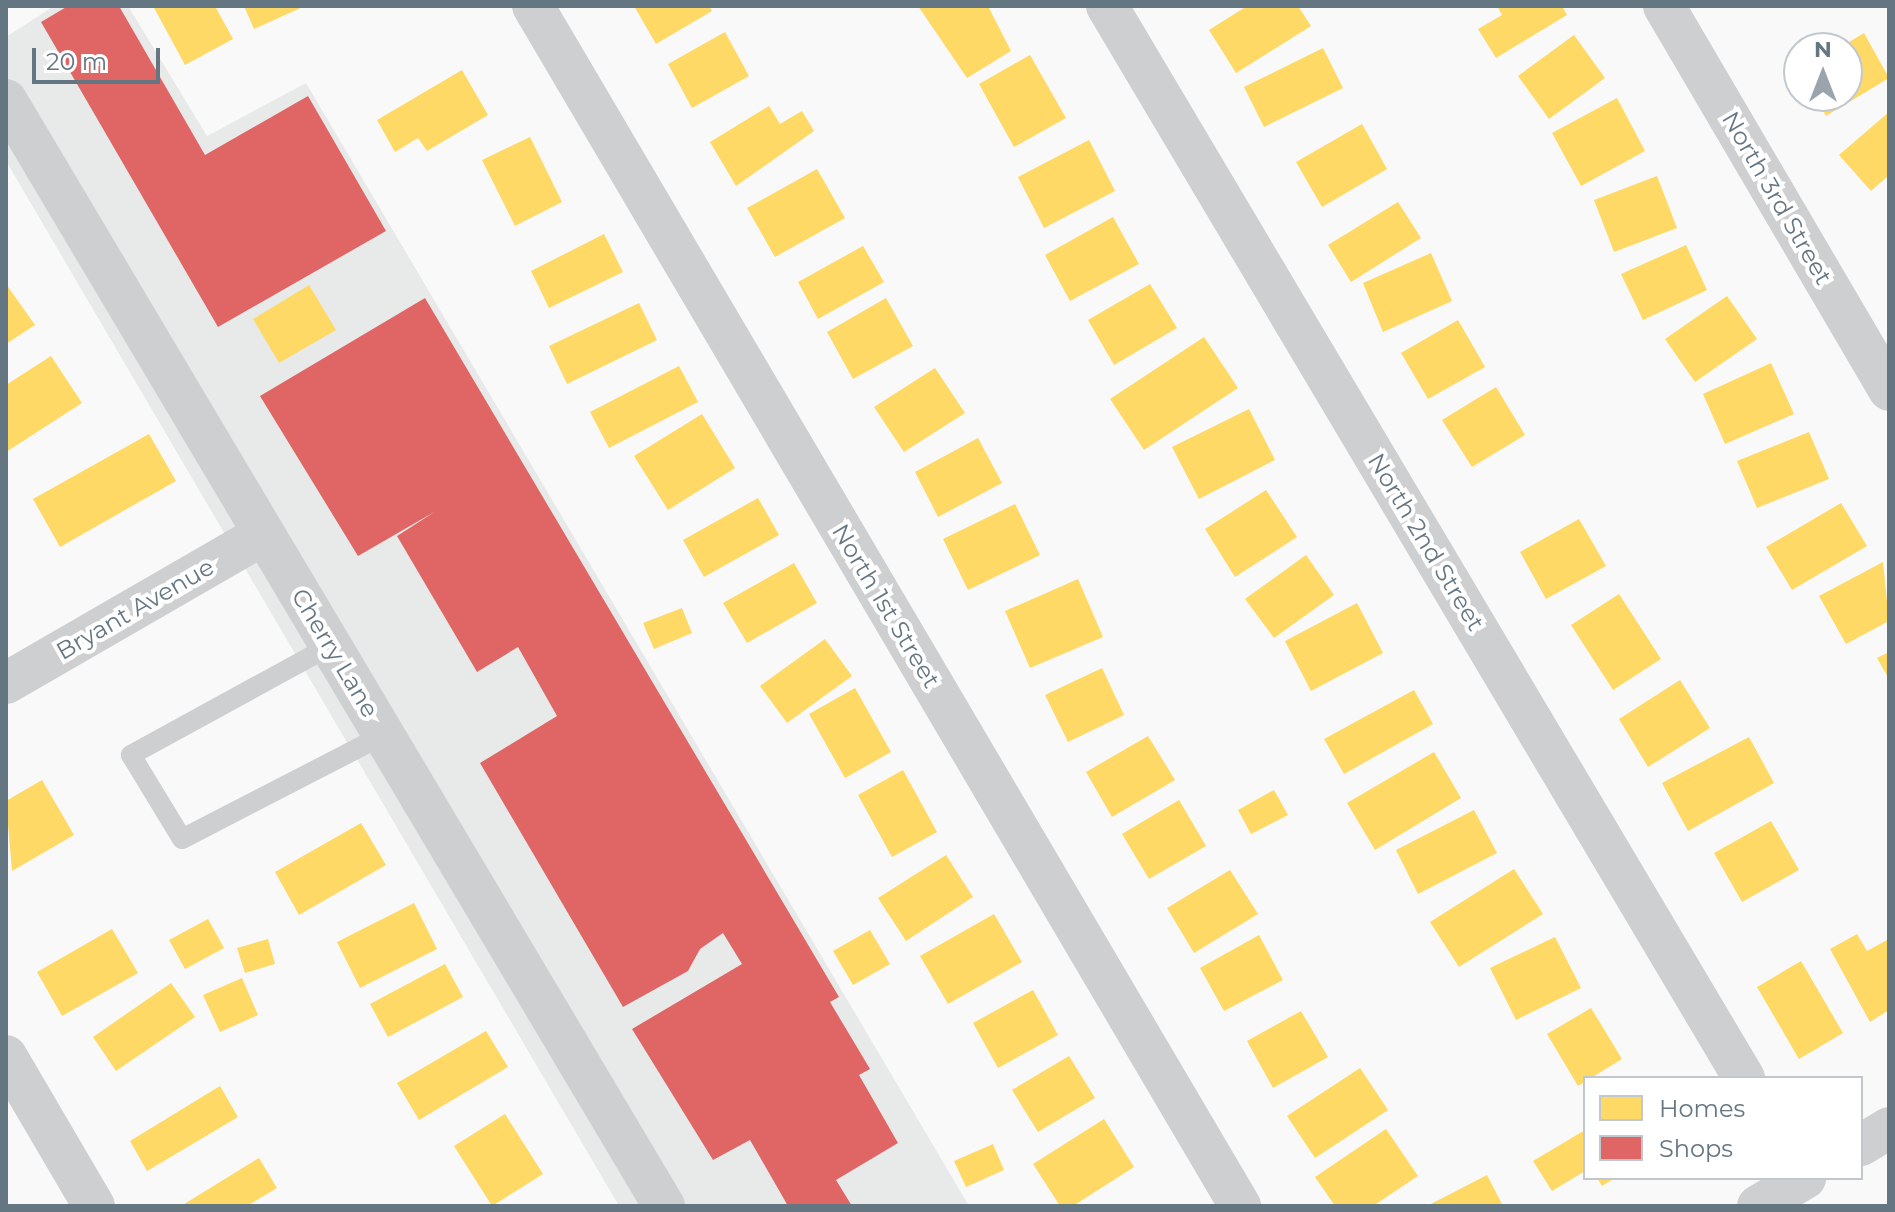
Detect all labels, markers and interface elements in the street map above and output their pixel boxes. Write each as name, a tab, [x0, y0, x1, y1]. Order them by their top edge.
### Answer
scale bar	[36, 32, 164, 82]
north arrow	[1783, 32, 1863, 112]
text: N	[1814, 36, 1832, 63]
text: 20 m	[46, 47, 107, 76]
street label: North 3rd Street	[1716, 106, 1838, 290]
street label: North 2nd Street	[1362, 448, 1490, 636]
street label: North 1st Street	[826, 519, 946, 693]
street label: Bryant Avenue	[51, 552, 219, 666]
street label: Cherry Lane	[285, 583, 385, 723]
legend	[1583, 1076, 1863, 1180]
text: Homes	[1659, 1094, 1745, 1123]
text: Shops	[1659, 1134, 1733, 1163]

